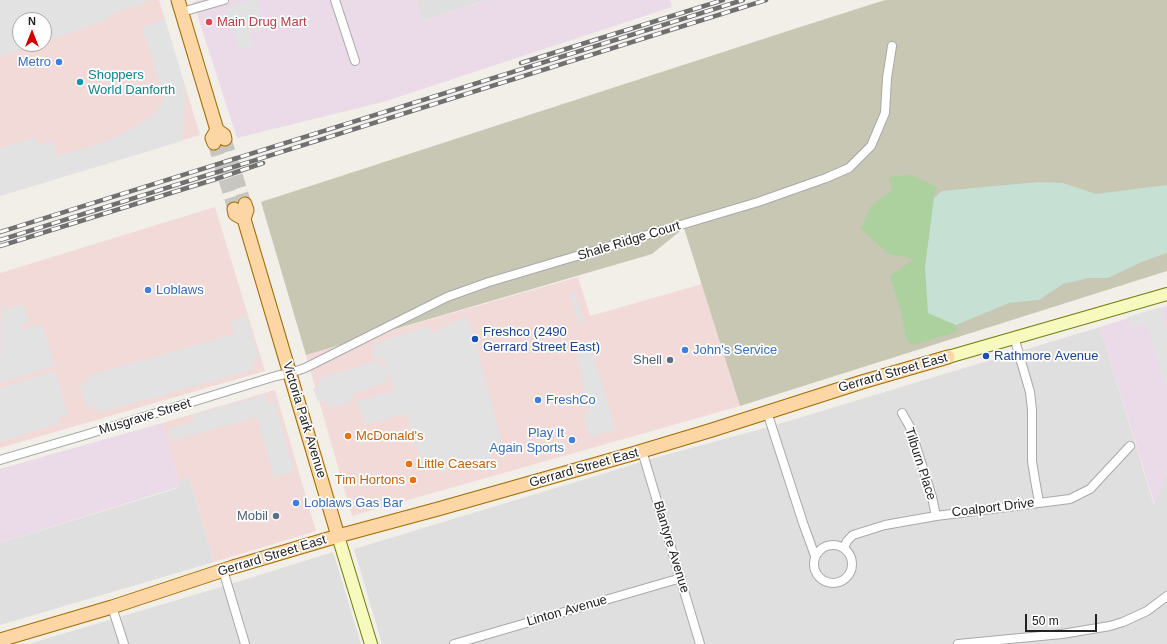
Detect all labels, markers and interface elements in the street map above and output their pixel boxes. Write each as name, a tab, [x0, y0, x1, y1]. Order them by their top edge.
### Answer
north arrow	[12, 12, 52, 52]
place label: Main Drug Mart	[217, 14, 307, 30]
text: N	[28, 15, 36, 27]
marker: Main Drug Mart	[204, 17, 214, 27]
place label: Metro	[18, 54, 51, 70]
marker: Metro	[54, 57, 64, 67]
place label: Shoppers World Danforth	[88, 67, 175, 98]
marker: Shoppers World Danforth	[75, 77, 85, 87]
street label: Shale Ridge Court	[576, 218, 682, 264]
place label: Loblaws	[156, 282, 204, 298]
marker: Loblaws	[143, 285, 153, 295]
place label: Freshco (2490 Gerrard Street East)	[483, 324, 600, 355]
marker: Freshco (2490 Gerrard Street East)	[470, 334, 480, 344]
place label: John's Service	[693, 342, 777, 358]
marker: John's Service	[680, 345, 690, 355]
place label: Rathmore Avenue	[994, 348, 1099, 364]
street label: Gerrard Street East	[837, 350, 949, 396]
marker: Rathmore Avenue	[981, 351, 991, 361]
place label: Shell	[633, 352, 662, 368]
marker: Shell	[665, 355, 675, 365]
street label: Victoria Park Avenue	[279, 360, 329, 480]
place label: FreshCo	[546, 392, 596, 408]
marker: FreshCo	[533, 395, 543, 405]
street label: Musgrave Street	[97, 396, 193, 438]
place label: Play It Again Sports	[490, 425, 564, 456]
street label: Tilburn Place	[901, 426, 939, 502]
place label: McDonald's	[356, 428, 424, 444]
marker: McDonald's	[343, 431, 353, 441]
marker: Play It Again Sports	[567, 435, 577, 445]
street label: Gerrard Street East	[528, 445, 640, 491]
place label: Little Caesars	[417, 456, 496, 472]
marker: Little Caesars	[404, 459, 414, 469]
place label: Tim Hortons	[335, 472, 405, 488]
marker: Tim Hortons	[408, 475, 418, 485]
place label: Loblaws Gas Bar	[304, 495, 403, 511]
street label: Coalport Drive	[951, 495, 1035, 521]
marker: Loblaws Gas Bar	[291, 498, 301, 508]
street label: Blantyre Avenue	[650, 499, 692, 595]
place label: Mobil	[237, 508, 268, 524]
marker: Mobil	[271, 511, 281, 521]
street label: Gerrard Street East	[216, 532, 328, 580]
street label: Linton Avenue	[525, 592, 609, 630]
scale bar	[1027, 606, 1099, 632]
text: 50 m	[1032, 614, 1059, 628]

